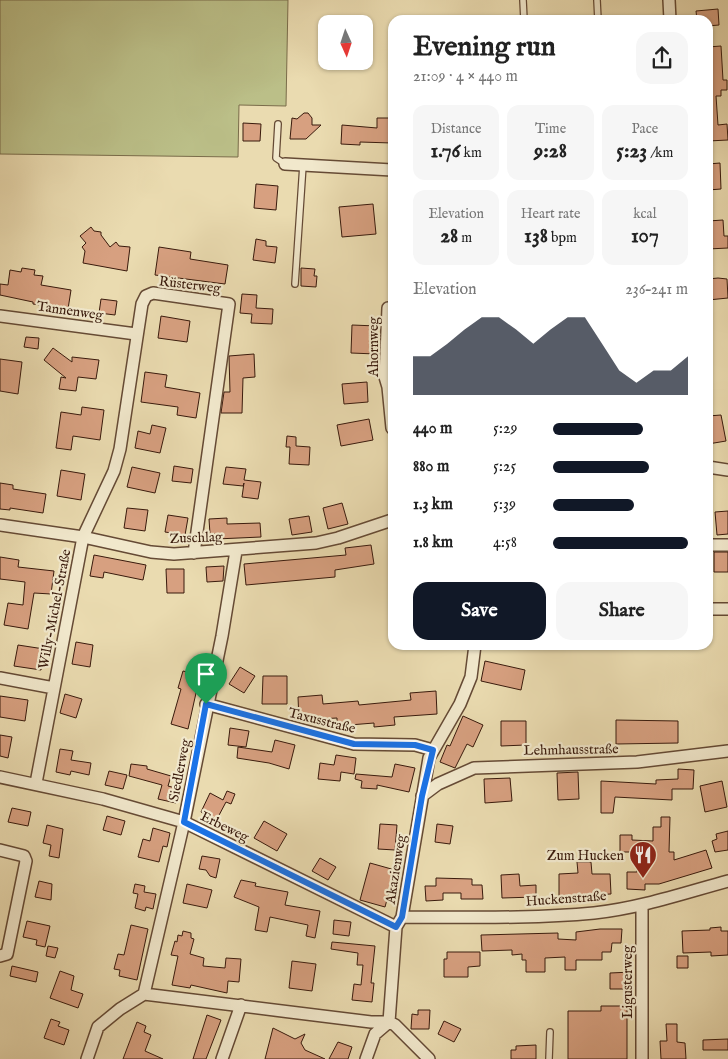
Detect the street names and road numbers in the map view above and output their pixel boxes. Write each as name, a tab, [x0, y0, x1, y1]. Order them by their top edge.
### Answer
street label: Rüsterweg	[158, 272, 222, 298]
street label: Tannenweg	[35, 297, 105, 325]
street label: Ahornweg	[365, 317, 383, 378]
street label: Zuschlag	[169, 528, 223, 548]
street label: Willy-Michel-Straße	[35, 547, 76, 671]
street label: Taxusstraße	[286, 704, 358, 738]
street label: Siedlerweg	[165, 737, 195, 803]
street label: Lehmhausstraße	[523, 740, 619, 760]
street label: Erbeweg	[197, 807, 252, 847]
street label: Akazienweg	[381, 833, 410, 906]
street label: Huckenstraße	[525, 887, 608, 911]
street label: Ligusterweg	[619, 945, 637, 1019]

